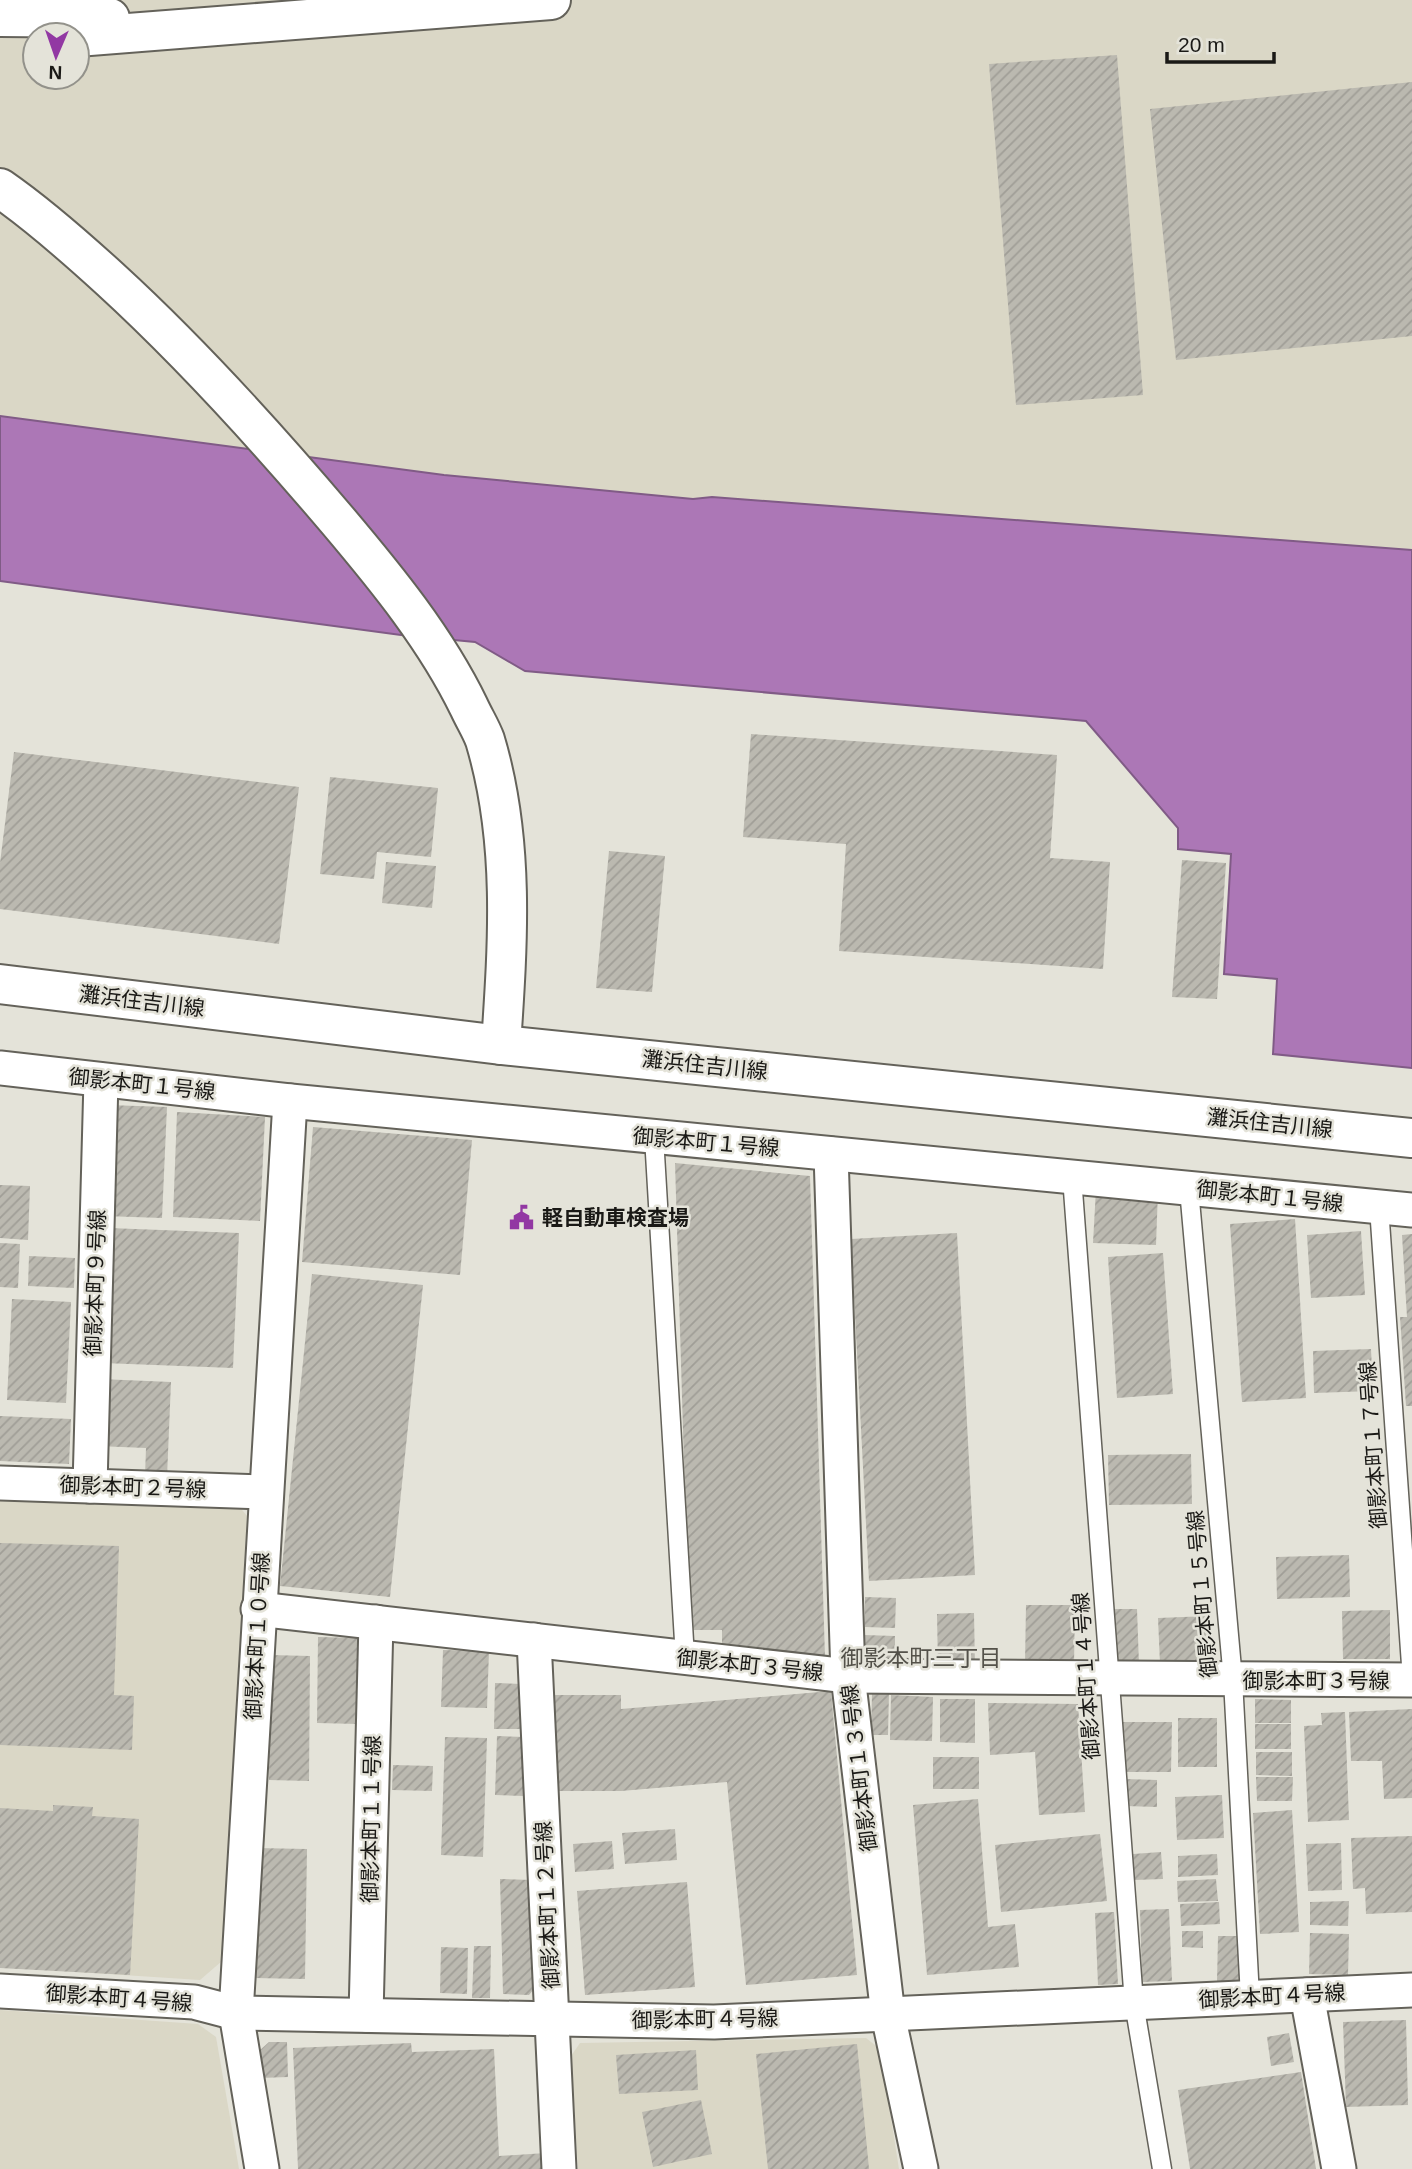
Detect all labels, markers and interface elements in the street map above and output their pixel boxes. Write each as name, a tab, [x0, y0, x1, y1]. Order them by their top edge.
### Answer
north arrow	[21, 21, 91, 91]
scale bar	[1167, 21, 1274, 65]
text: 20 m	[1178, 33, 1225, 56]
text: N	[48, 62, 63, 83]
street label: 灘浜住吉川線	[78, 982, 206, 1020]
street label: 灘浜住吉川線	[641, 1047, 769, 1083]
street label: 御影本町１号線	[68, 1065, 216, 1103]
street label: 灘浜住吉川線	[1206, 1105, 1334, 1141]
street label: 御影本町１号線	[632, 1124, 780, 1160]
street label: 御影本町１号線	[1196, 1177, 1344, 1215]
public building icon: 軽自動車検査場	[508, 1203, 536, 1231]
place label: 軽自動車検査場	[542, 1206, 689, 1229]
street label: 御影本町９号線	[81, 1209, 109, 1357]
street label: 御影本町１７号線	[1356, 1360, 1390, 1530]
street label: 御影本町２号線	[59, 1473, 207, 1501]
street label: 御影本町１５号線	[1183, 1509, 1221, 1679]
street label: 御影本町１０号線	[241, 1552, 273, 1720]
street label: 御影本町１４号線	[1069, 1591, 1103, 1761]
district label: 御影本町三丁目	[841, 1645, 1002, 1671]
street label: 御影本町３号線	[676, 1646, 824, 1684]
street label: 御影本町３号線	[1243, 1669, 1390, 1692]
street label: 御影本町１３号線	[837, 1683, 881, 1853]
street label: 御影本町１１号線	[358, 1735, 384, 1903]
street label: 御影本町１２号線	[531, 1821, 563, 1989]
street label: 御影本町４号線	[45, 1981, 193, 2015]
street label: 御影本町４号線	[1198, 1981, 1346, 2011]
street label: 御影本町４号線	[631, 2006, 779, 2032]

